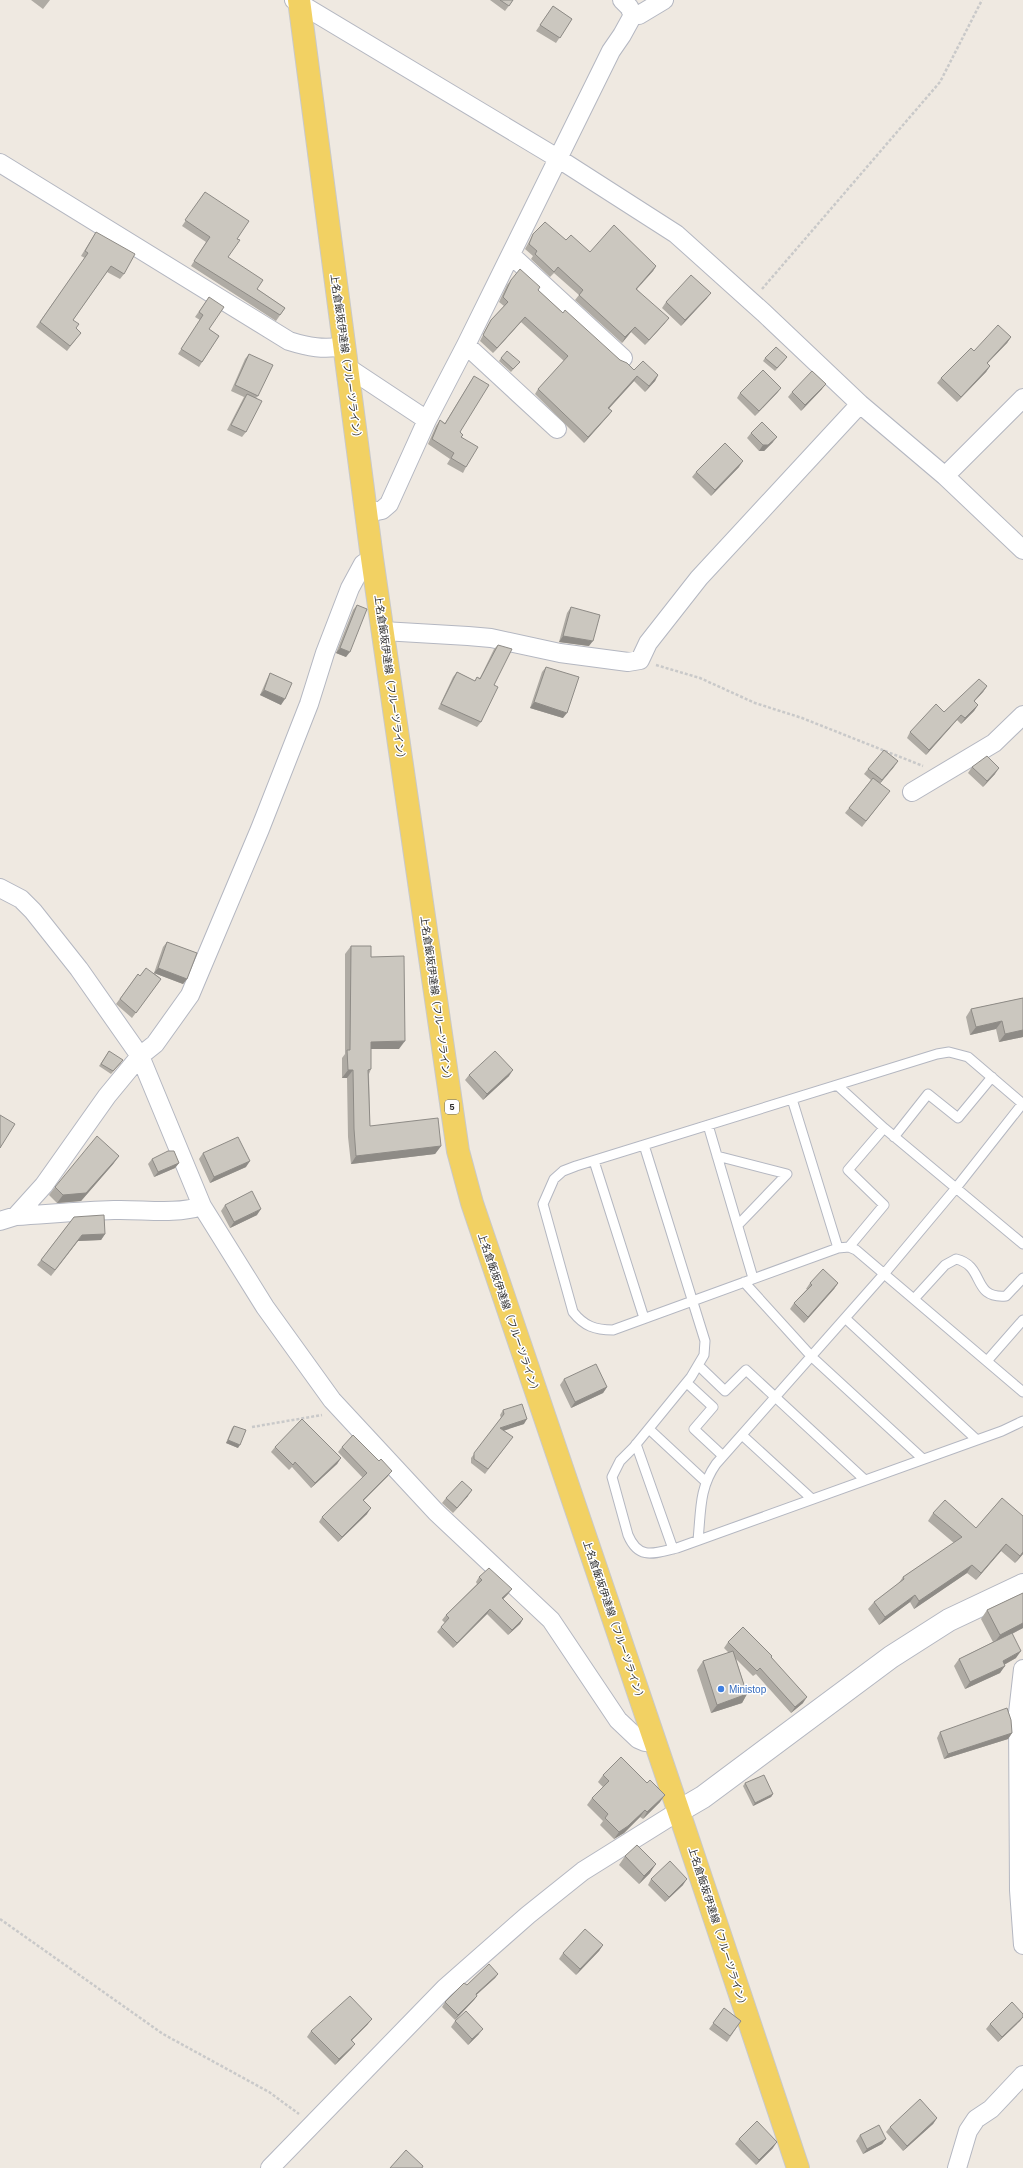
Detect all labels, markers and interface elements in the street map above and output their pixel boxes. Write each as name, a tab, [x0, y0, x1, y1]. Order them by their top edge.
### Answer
street label: 上名倉飯坂伊達線（フルーツライン）	[329, 273, 363, 443]
street label: 上名倉飯坂伊達線（フルーツライン）	[373, 594, 407, 764]
street label: 上名倉飯坂伊達線（フルーツライン）	[419, 915, 453, 1085]
road number: 5	[445, 1100, 459, 1114]
street label: 上名倉飯坂伊達線（フルーツライン）	[476, 1232, 542, 1396]
street label: 上名倉飯坂伊達線（フルーツライン）	[581, 1539, 647, 1703]
marker: Ministop	[716, 1684, 726, 1694]
place label: Ministop	[729, 1684, 767, 1695]
street label: 上名倉飯坂伊達線（フルーツライン）	[687, 1846, 749, 2010]

